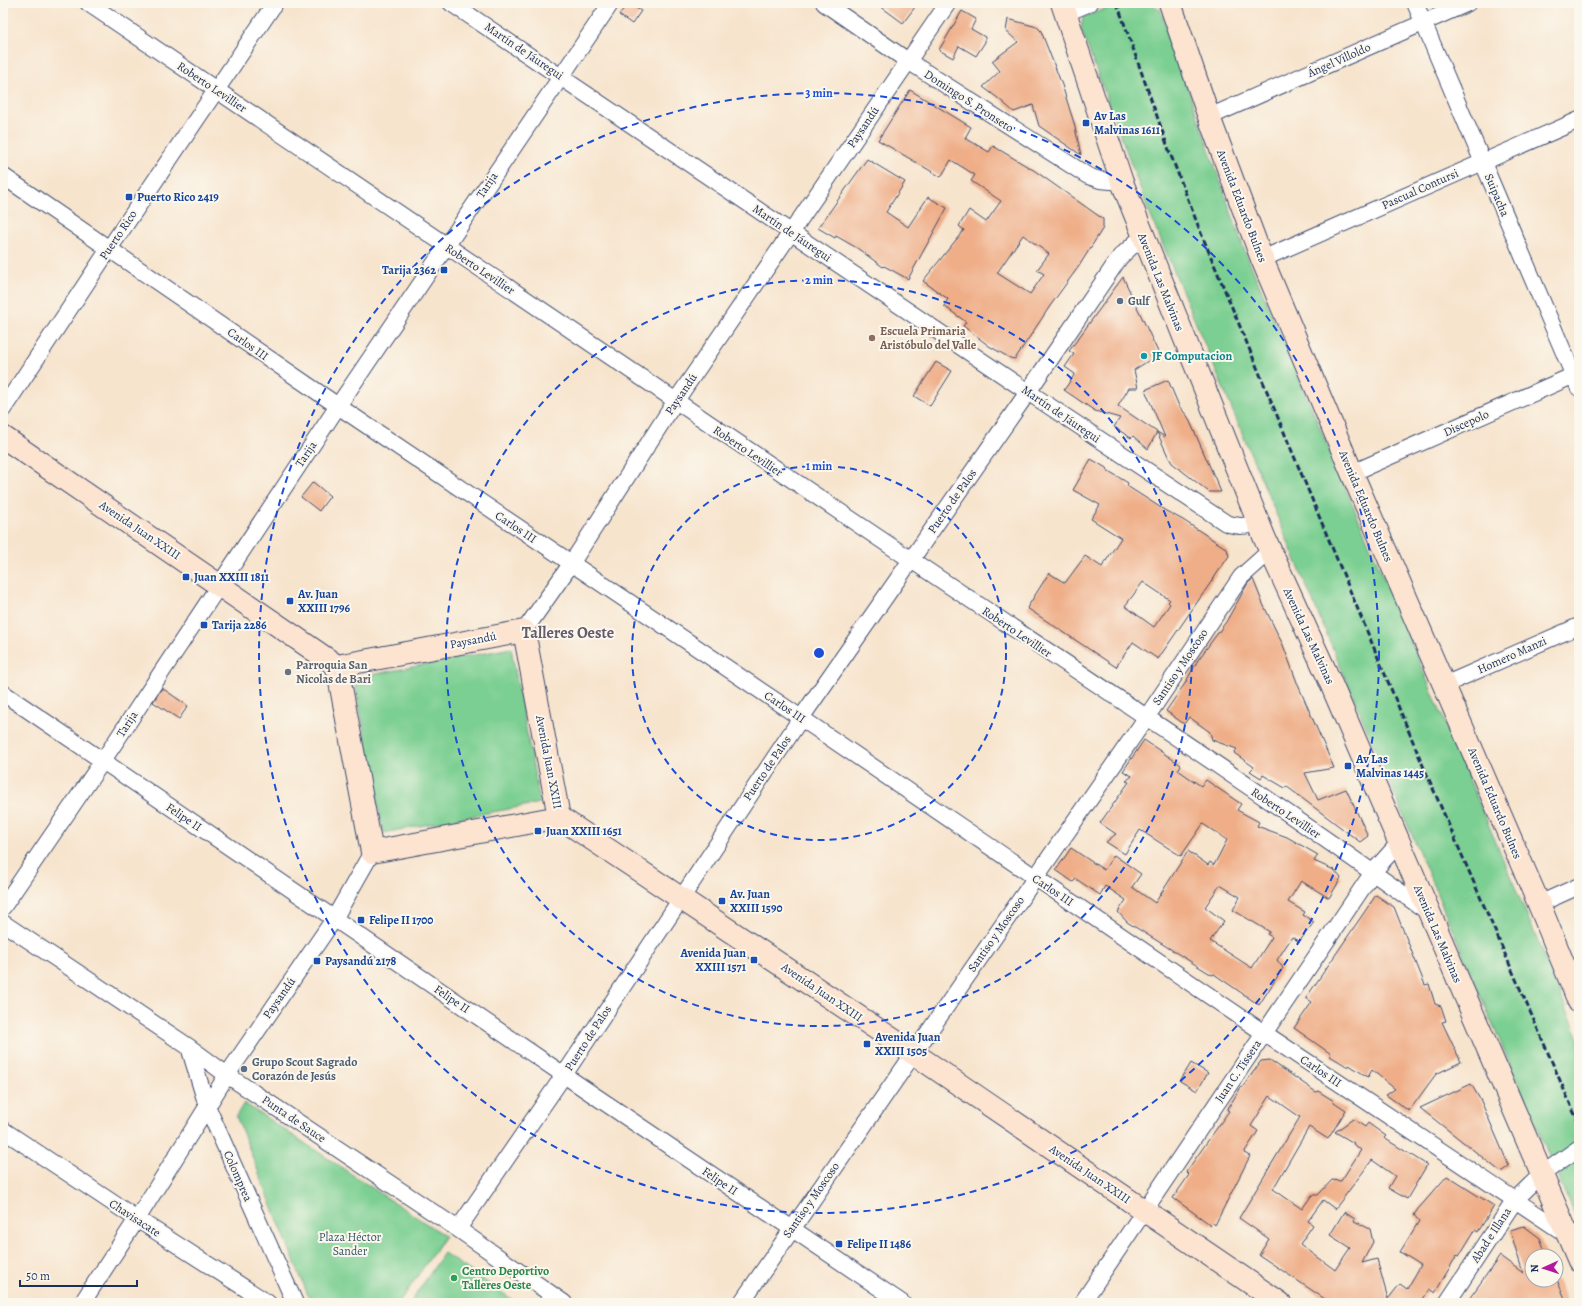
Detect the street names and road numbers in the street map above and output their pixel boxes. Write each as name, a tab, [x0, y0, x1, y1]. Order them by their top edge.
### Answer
street label: Martín de Jáuregui	[481, 19, 567, 83]
street label: Ángel Villoldo	[1304, 39, 1373, 81]
street label: Roberto Levillier	[174, 58, 250, 116]
street label: Domingo S. Pronseto	[921, 66, 1017, 136]
street label: Paysandú	[843, 103, 883, 151]
street label: Avenida Eduardo Bulnes	[1213, 146, 1271, 265]
street label: Pascual Contursi	[1379, 165, 1461, 213]
street label: Tarija	[473, 169, 502, 201]
street label: Suipacha	[1481, 171, 1513, 219]
street label: Martín de Jáuregui	[749, 201, 835, 265]
street label: Puerto Rico	[95, 207, 141, 263]
street label: Avenida Las Malvinas	[1134, 229, 1188, 334]
street label: Roberto Levillier	[442, 240, 518, 298]
street label: Carlos III	[224, 324, 272, 364]
street label: Paysandú	[661, 370, 701, 418]
street label: Martín de Jáuregui	[1018, 382, 1104, 446]
street label: Discepolo	[1441, 406, 1491, 440]
street label: Roberto Levillier	[710, 422, 786, 480]
street label: Tarija	[292, 438, 321, 470]
street label: Avenida Eduardo Bulnes	[1335, 447, 1397, 564]
street label: Puerto de Palos	[924, 465, 980, 536]
street label: Avenida Juan XXIII	[95, 496, 184, 563]
street label: Carlos III	[492, 507, 540, 547]
street label: Avenida Las Malvinas	[1279, 584, 1338, 687]
street label: Roberto Levillier	[979, 603, 1055, 661]
street label: Santiso y Moscoso	[1148, 626, 1212, 708]
street label: Paysandú	[448, 628, 498, 652]
street label: Homero Manzi	[1475, 633, 1549, 677]
street label: Carlos III	[761, 687, 809, 727]
street label: Tarija	[113, 708, 142, 740]
street label: Avenida Juan XXIII	[532, 713, 566, 810]
street label: Puerto de Palos	[739, 732, 795, 804]
street label: Avenida Eduardo Bulnes	[1464, 744, 1526, 861]
street label: Roberto Levillier	[1248, 784, 1324, 842]
street label: Felipe II	[163, 799, 205, 835]
street label: Carlos III	[1029, 870, 1077, 910]
street label: Avenida Las Malvinas	[1410, 882, 1466, 986]
street label: Santiso y Moscoso	[964, 893, 1028, 975]
street label: Avenida Juan XXIII	[777, 958, 866, 1025]
street label: Paysandú	[259, 974, 299, 1022]
street label: Felipe II	[431, 981, 473, 1017]
street label: Puerto de Palos	[561, 1002, 615, 1074]
street label: Juan C. Tissera	[1211, 1036, 1265, 1106]
street label: Carlos III	[1297, 1051, 1345, 1091]
street label: Punta de Sauce	[259, 1092, 329, 1146]
street label: Avenida Juan XXIII	[1045, 1140, 1134, 1207]
street label: Colomprea	[220, 1148, 256, 1204]
street label: Santiso y Moscoso	[779, 1159, 843, 1241]
street label: Felipe II	[699, 1163, 741, 1199]
street label: Chavisacate	[106, 1195, 164, 1241]
street label: Abad e Illana	[1467, 1204, 1515, 1267]

